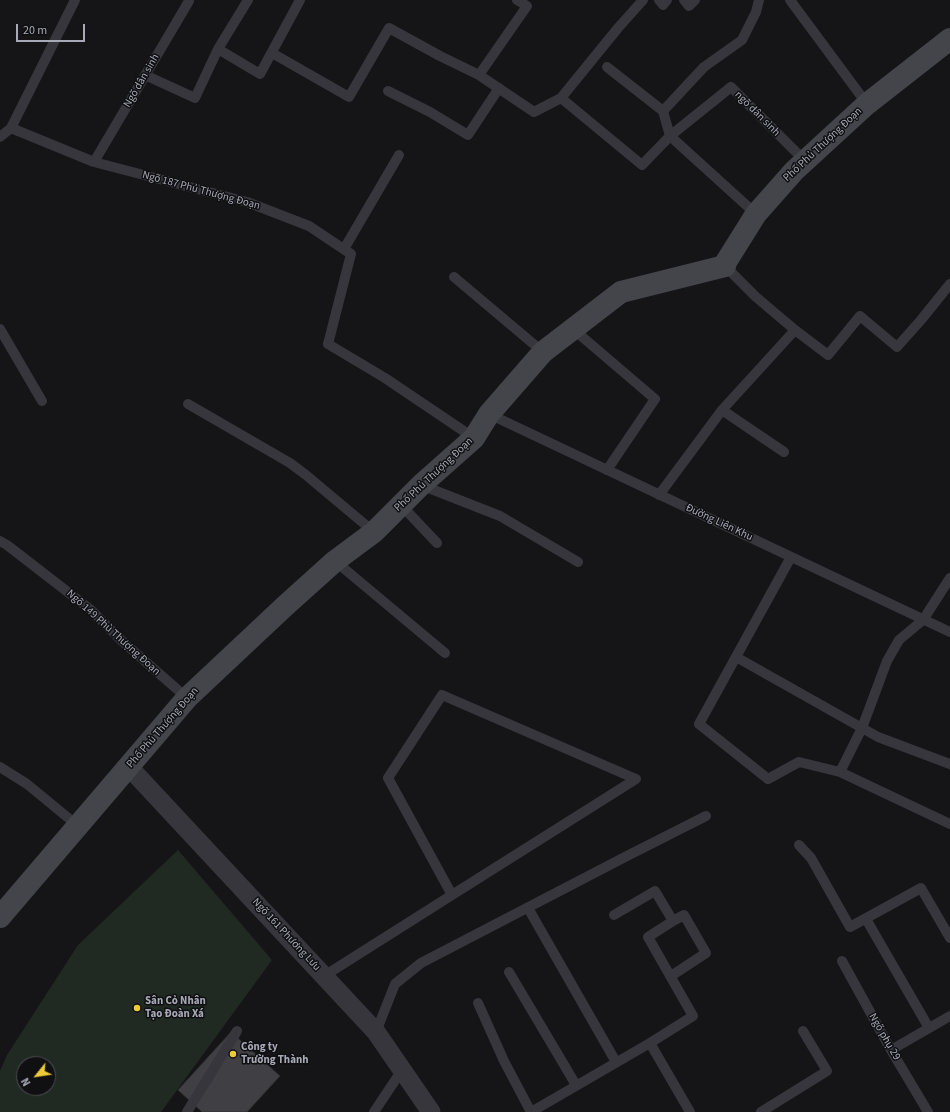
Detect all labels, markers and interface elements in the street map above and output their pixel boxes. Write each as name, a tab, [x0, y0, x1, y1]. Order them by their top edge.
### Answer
scale bar	[18, 16, 87, 42]
text: 20 m	[23, 22, 47, 39]
street label: Ngõ dân sinh	[121, 52, 163, 110]
street label: ngõ dân sinh	[732, 89, 782, 139]
street label: Phố Phủ Thượng Đoạn	[781, 105, 865, 185]
street label: Ngõ 187 Phủ Thượng Đoạn	[141, 169, 261, 213]
street label: Phố Phủ Thượng Đoạn	[392, 435, 476, 515]
street label: Đường Liên Khu	[683, 502, 755, 544]
street label: Ngõ 149 Phù Thượng Đoạn	[63, 587, 163, 679]
street label: Phố Phủ Thượng Đoạn	[124, 685, 202, 771]
street label: Ngõ 161 Phương Lưu	[249, 896, 323, 974]
place label: Sân Cỏ Nhân Tạo Đoàn Xá	[145, 995, 206, 1021]
marker: Sân Cỏ Nhân Tạo Đoàn Xá	[132, 1003, 142, 1013]
street label: Ngõ phụ 29	[865, 1011, 903, 1063]
place label: Công ty Trường Thành	[241, 1041, 309, 1067]
marker: Công ty Trường Thành	[228, 1049, 238, 1059]
north arrow	[16, 1056, 56, 1096]
text: N	[18, 1075, 34, 1089]

